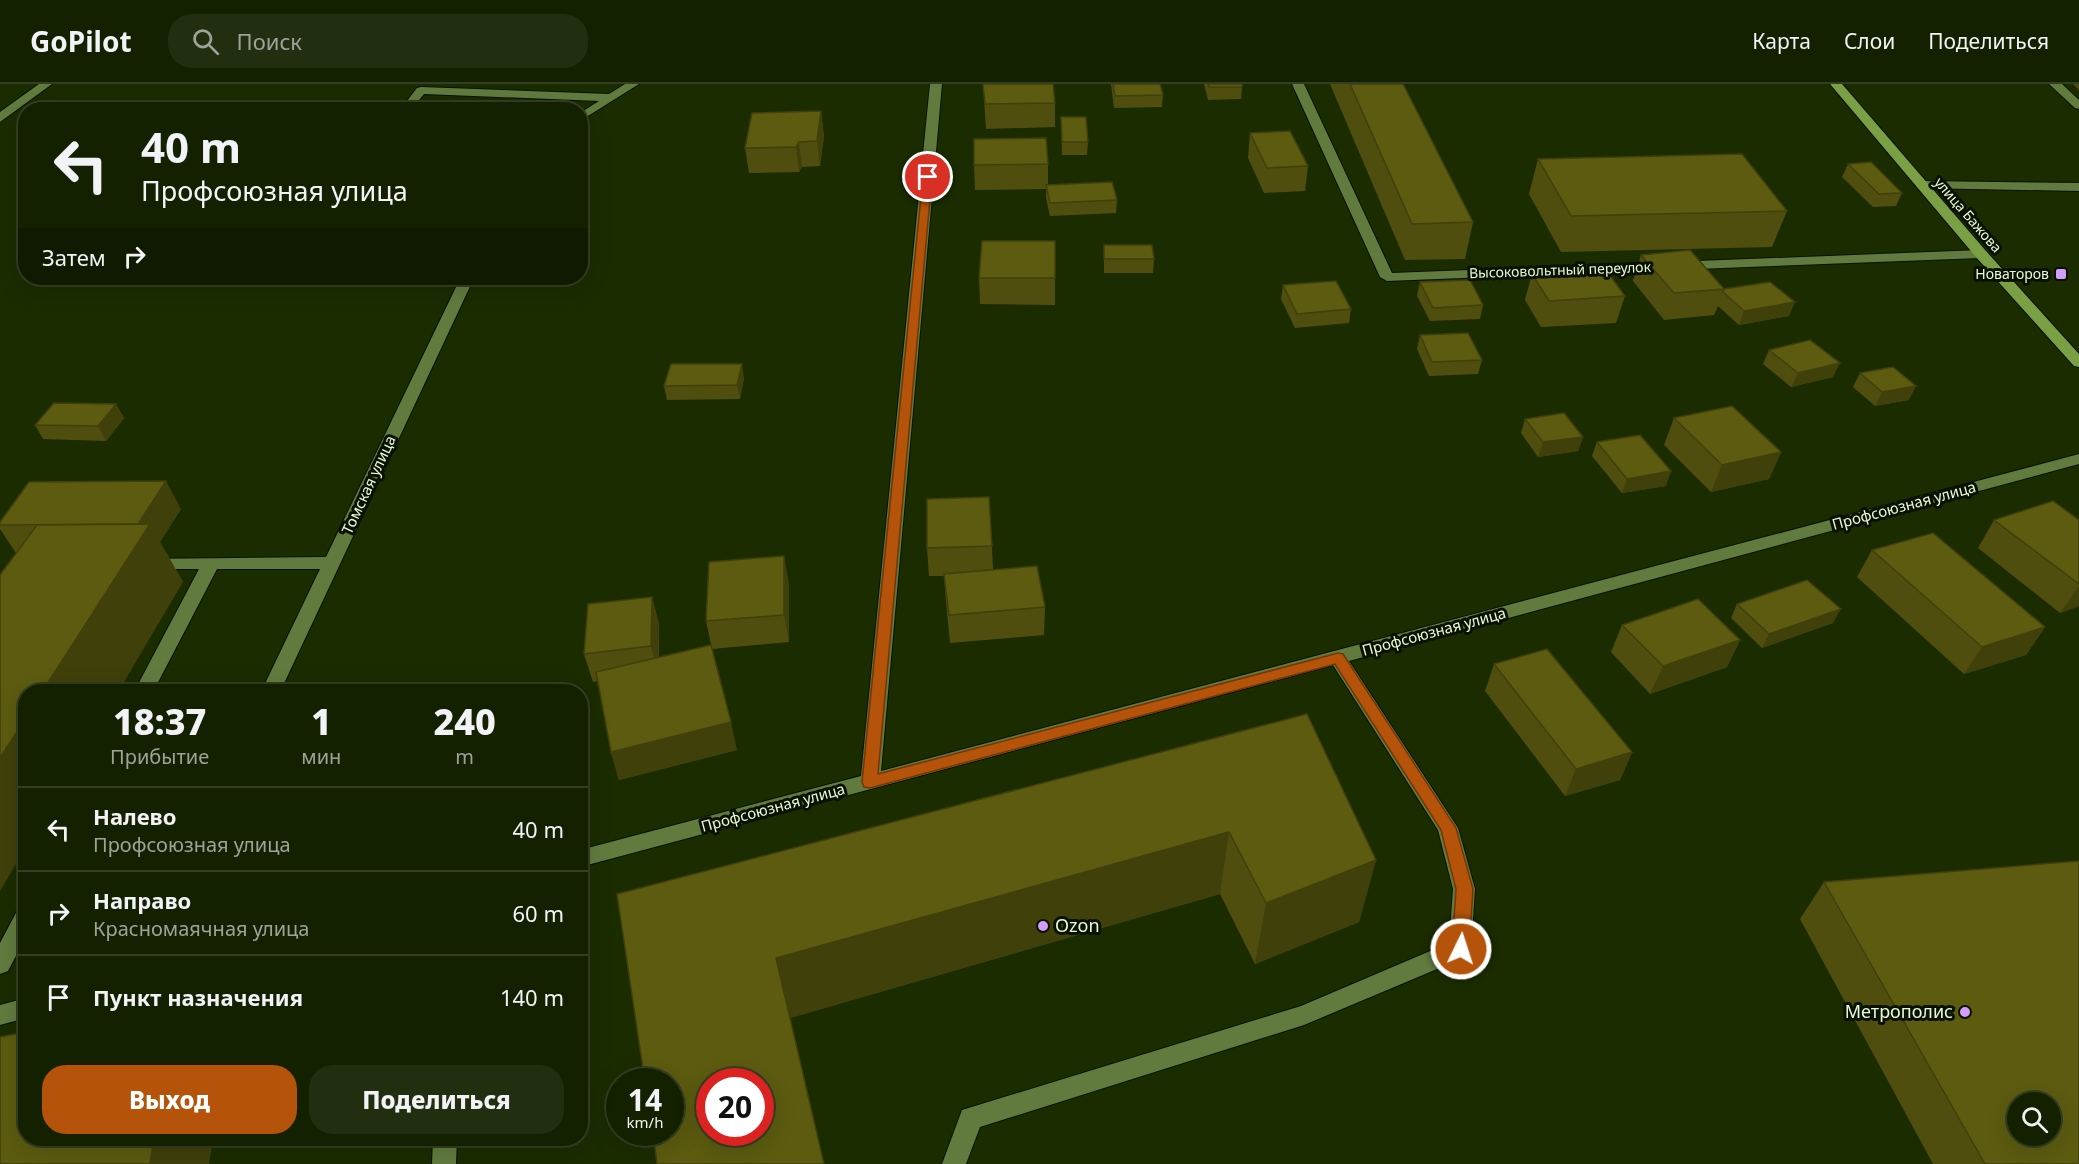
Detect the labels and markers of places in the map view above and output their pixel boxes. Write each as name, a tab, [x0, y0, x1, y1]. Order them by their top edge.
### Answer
pin	[902, 151, 953, 202]
place label: Новаторов	[1975, 264, 2049, 283]
marker: Новаторов	[2054, 267, 2068, 281]
place label: Ozon	[1055, 913, 1100, 937]
marker: Ozon	[1036, 919, 1050, 933]
place label: Метрополис	[1845, 999, 1953, 1023]
marker: Метрополис	[1958, 1005, 1972, 1019]

